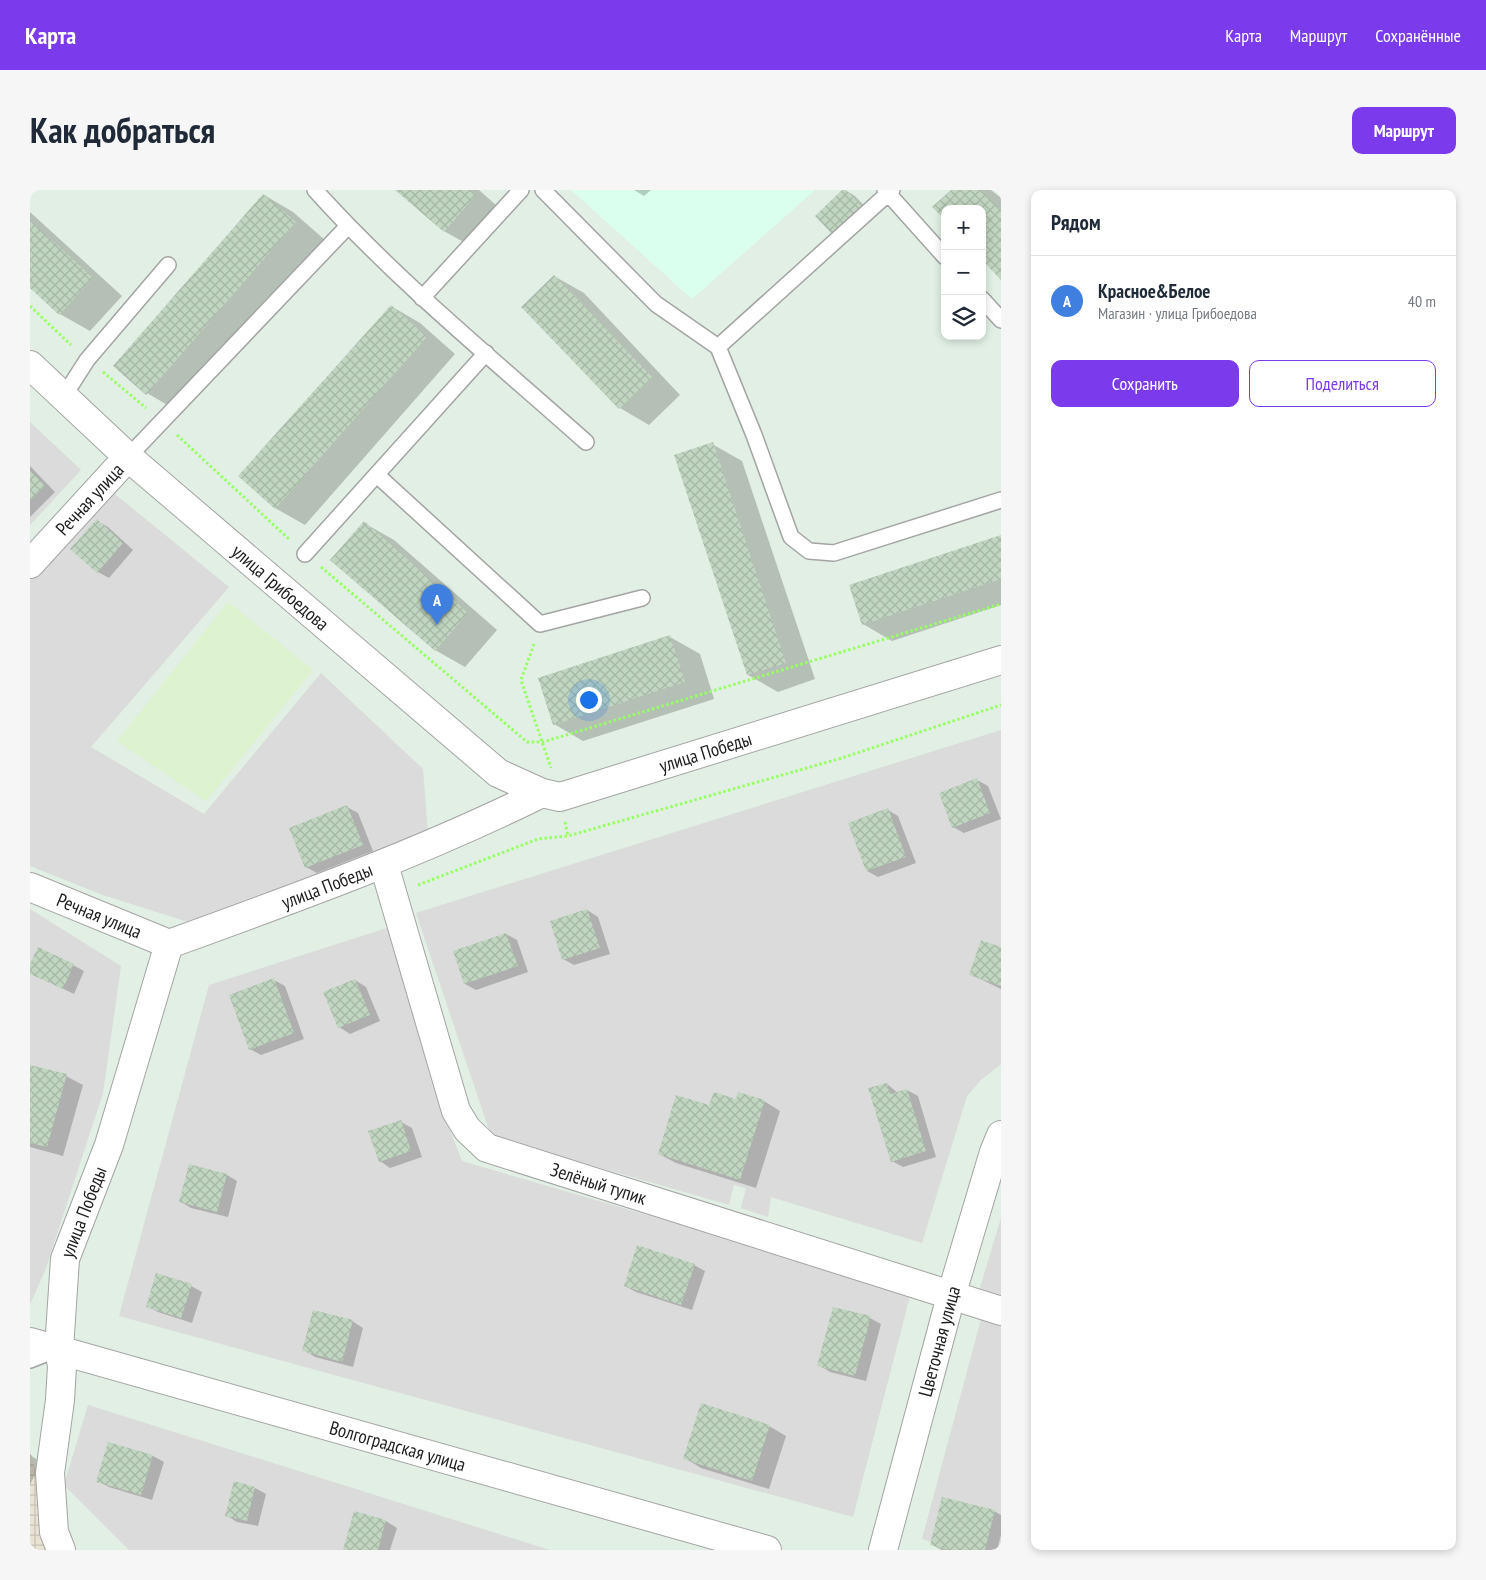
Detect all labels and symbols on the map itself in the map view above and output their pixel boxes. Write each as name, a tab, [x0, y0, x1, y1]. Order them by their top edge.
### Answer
street label: Речная улица	[50, 458, 129, 540]
street label: улица Грибоедова	[227, 539, 334, 636]
pin: A	[421, 584, 453, 625]
your location	[576, 687, 602, 713]
street label: улица Победы	[656, 726, 755, 777]
street label: улица Победы	[278, 857, 376, 914]
street label: Речная улица	[53, 887, 145, 944]
street label: Зелёный тупик	[548, 1157, 650, 1210]
street label: улица Победы	[55, 1163, 112, 1261]
street label: Цветочная улица	[913, 1283, 965, 1399]
street label: Волгоградская улица	[327, 1415, 468, 1476]

